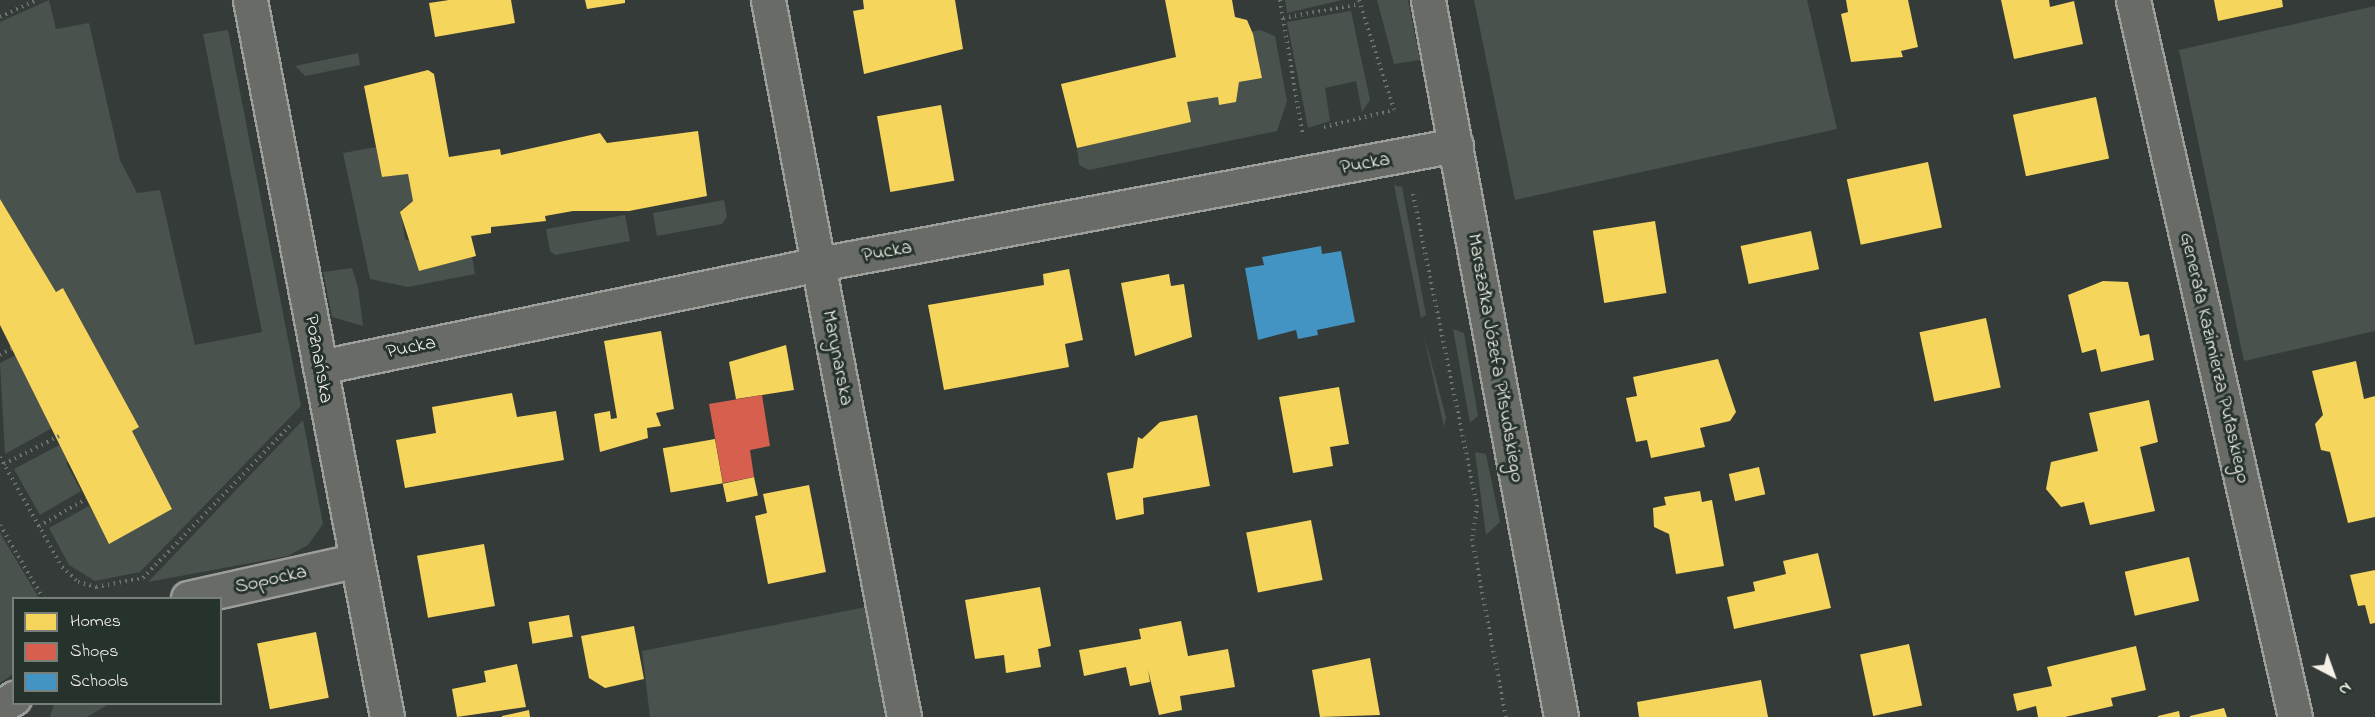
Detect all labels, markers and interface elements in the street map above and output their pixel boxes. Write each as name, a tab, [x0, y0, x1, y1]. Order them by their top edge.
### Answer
street label: Pucka	[1338, 148, 1392, 180]
street label: Generała Kazimierza Pułaskiego	[2173, 230, 2255, 486]
street label: Marszałka Józefa Piłsudskiego	[1461, 232, 1529, 484]
street label: Pucka	[860, 236, 914, 268]
street label: Marynarska	[816, 308, 858, 408]
street label: Poznańska	[298, 313, 338, 405]
street label: Pucka	[384, 331, 438, 365]
street label: Sopocka	[233, 560, 309, 600]
legend	[12, 597, 222, 705]
text: Homes	[70, 609, 121, 635]
text: Shops	[70, 639, 118, 665]
north arrow	[2303, 645, 2363, 705]
text: Schools	[70, 669, 128, 695]
text: N	[2333, 676, 2357, 701]

